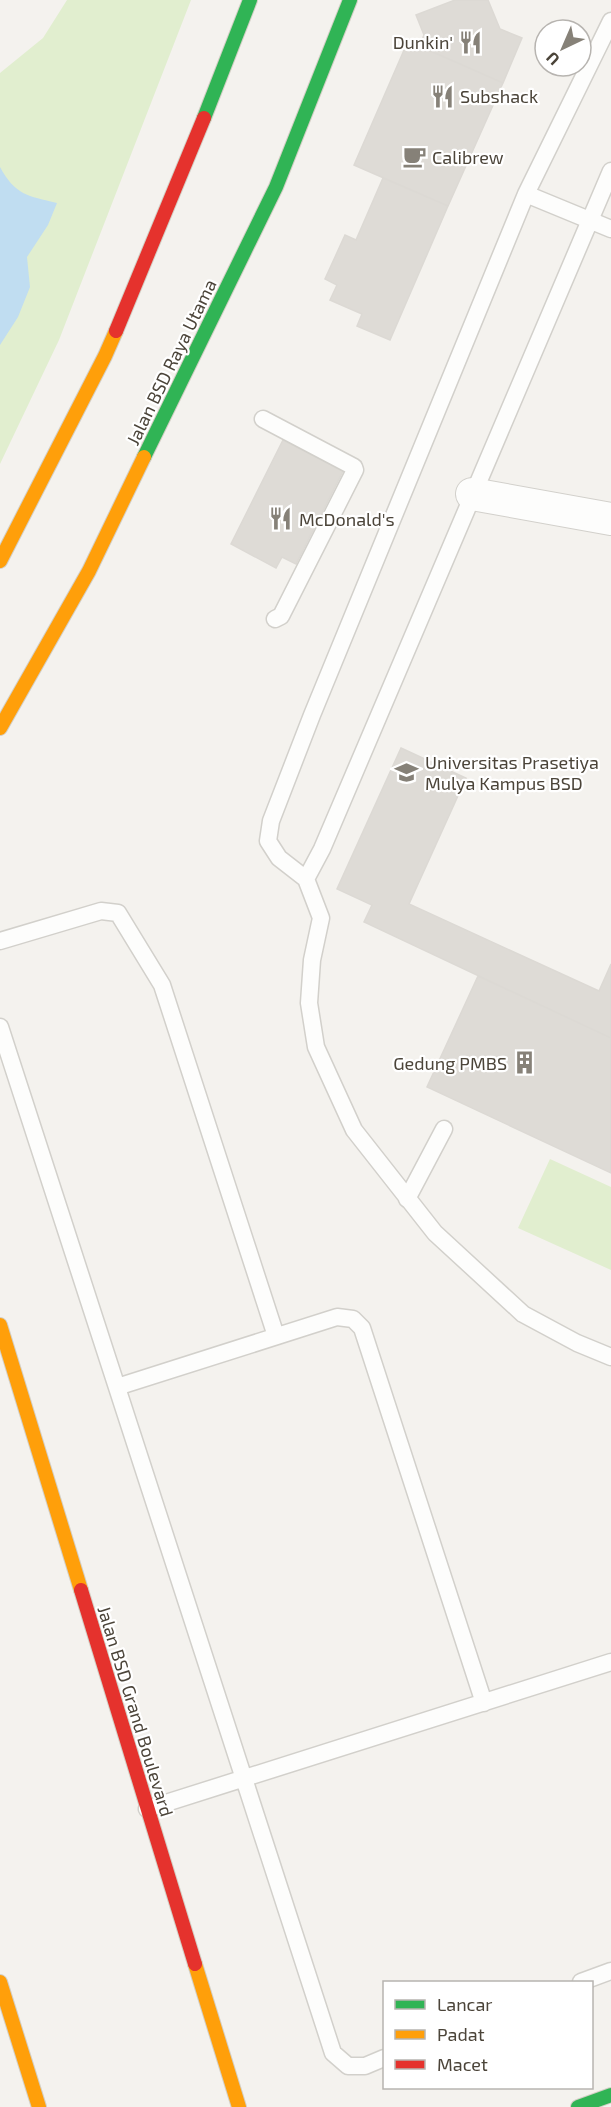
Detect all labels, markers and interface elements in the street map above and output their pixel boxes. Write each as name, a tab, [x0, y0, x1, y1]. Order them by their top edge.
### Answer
north arrow	[533, 18, 593, 78]
restaurant icon: Dunkin'	[458, 29, 484, 55]
place label: Dunkin'	[393, 31, 453, 53]
text: U	[542, 49, 563, 70]
restaurant icon: Subshack	[429, 83, 455, 109]
place label: Subshack	[460, 85, 538, 107]
cafe icon: Calibrew	[401, 144, 427, 170]
place label: Calibrew	[432, 146, 504, 168]
street label: Jalan BSD Raya Utama	[121, 276, 221, 448]
restaurant icon: McDonald's	[268, 506, 294, 532]
place label: McDonald's	[299, 508, 395, 530]
place label: Universitas Prasetiya Mulya Kampus BSD	[425, 751, 599, 794]
school or university icon: Universitas Prasetiya Mulya Kampus BSD	[394, 759, 420, 785]
building icon: Gedung PMBS	[512, 1050, 538, 1076]
place label: Gedung PMBS	[393, 1052, 507, 1074]
street label: Jalan BSD Grand Boulevard	[93, 1603, 179, 1819]
legend	[383, 1981, 593, 2089]
text: Lancar	[437, 1993, 493, 2015]
text: Padat	[437, 2023, 485, 2045]
text: Macet	[437, 2053, 488, 2075]

